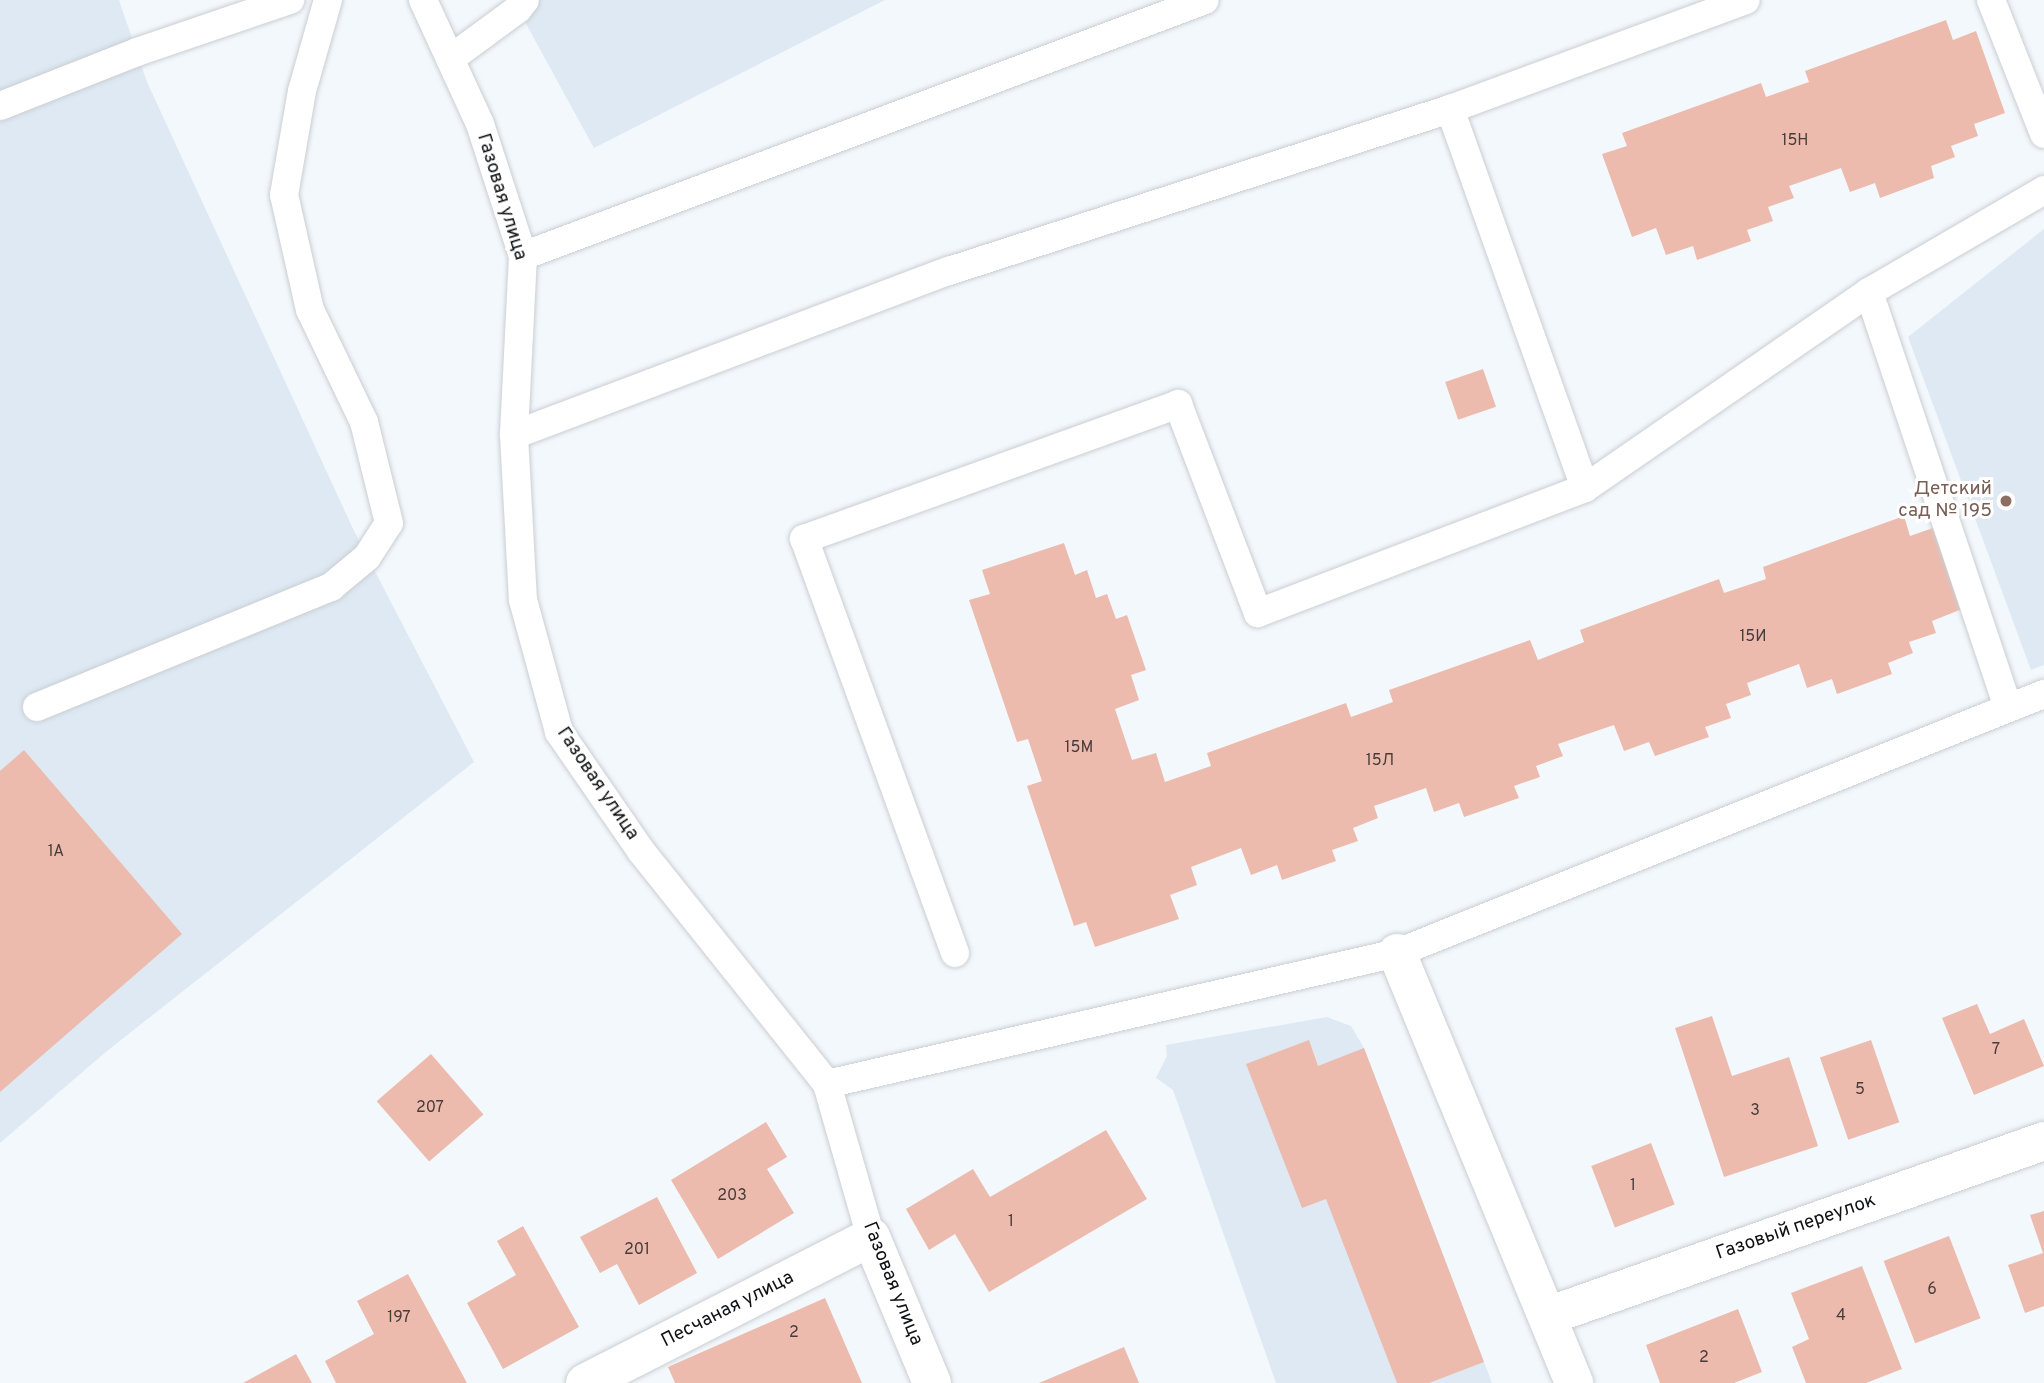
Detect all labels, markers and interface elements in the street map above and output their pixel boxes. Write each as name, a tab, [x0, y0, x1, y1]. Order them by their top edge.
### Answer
street label: Газовая улица	[471, 131, 531, 263]
house number: 15Н	[1781, 131, 1809, 151]
place label: Детский сад № 195	[1898, 479, 1992, 523]
marker: Детский сад № 195	[1998, 493, 2014, 509]
house number: 15И	[1739, 627, 1767, 647]
street label: Газовая улица	[551, 723, 643, 845]
house number: 15М	[1065, 738, 1093, 758]
house number: 15Л	[1366, 751, 1394, 771]
house number: 1А	[48, 842, 64, 862]
house number: 7	[1992, 1040, 2000, 1060]
house number: 5	[1855, 1080, 1865, 1100]
house number: 207	[416, 1098, 444, 1118]
house number: 3	[1750, 1101, 1760, 1121]
house number: 1	[1630, 1176, 1636, 1196]
house number: 203	[717, 1186, 747, 1206]
street label: Газовый переулок	[1713, 1190, 1879, 1266]
house number: 1	[1008, 1212, 1014, 1232]
street label: Газовая улица	[857, 1219, 927, 1349]
house number: 201	[624, 1240, 650, 1260]
street label: Песчаная улица	[658, 1267, 798, 1353]
house number: 6	[1927, 1280, 1937, 1300]
house number: 4	[1836, 1306, 1846, 1326]
house number: 197	[387, 1308, 411, 1328]
house number: 2	[789, 1323, 799, 1343]
house number: 2	[1699, 1348, 1709, 1368]

